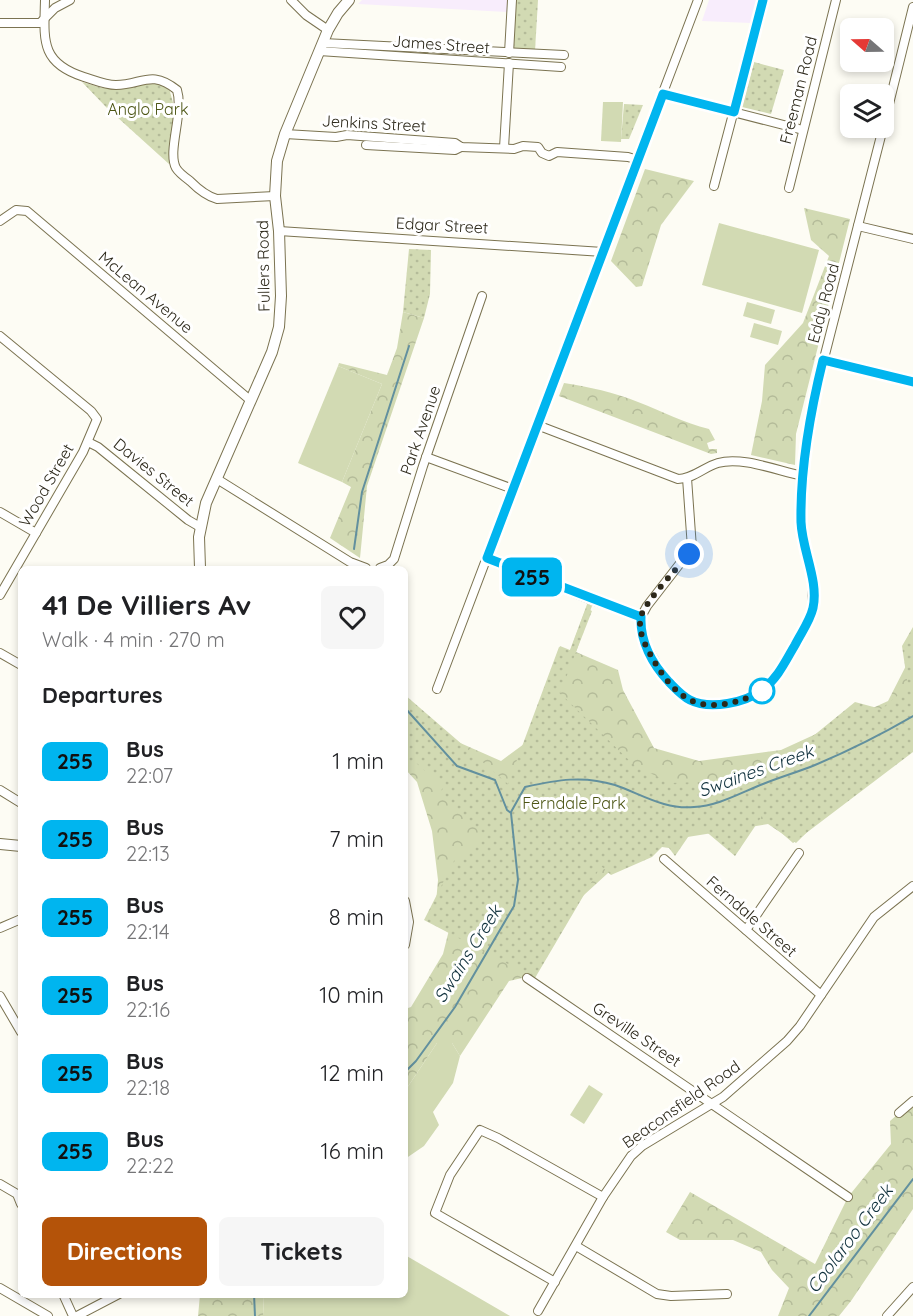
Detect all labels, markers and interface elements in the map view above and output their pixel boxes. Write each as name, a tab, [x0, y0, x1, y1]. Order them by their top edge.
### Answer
north arrow	[840, 18, 894, 72]
map controls	[840, 18, 894, 138]
street label: James Street	[391, 31, 491, 57]
street label: Freeman Road	[775, 34, 821, 146]
button: layers	[840, 84, 894, 138]
park label: Anglo Park	[107, 99, 189, 119]
street label: Jenkins Street	[321, 110, 427, 136]
street label: Edgar Street	[395, 213, 489, 237]
street label: Fullers Road	[252, 220, 274, 312]
street label: McLean Avenue	[95, 247, 197, 337]
street label: Eddy Road	[803, 261, 843, 345]
street label: Park Avenue	[395, 383, 445, 477]
street label: Davies Street	[110, 434, 198, 510]
street label: Wood Street	[14, 440, 78, 530]
your location	[674, 539, 704, 569]
line badge: 255	[498, 558, 566, 596]
text: 255	[514, 564, 550, 590]
button: heart	[321, 586, 384, 649]
text: 41 De Villiers Av	[42, 587, 251, 622]
text: Walk · 4 min · 270 m	[42, 627, 225, 652]
unlabelled marker	[749, 678, 775, 704]
text: Departures	[42, 681, 163, 709]
text: Bus	[126, 735, 164, 763]
water label: Swaines Creek	[695, 739, 818, 802]
text: 1 min	[332, 747, 384, 775]
text: 255	[57, 748, 93, 774]
text: 22:07	[126, 763, 173, 788]
park label: Ferndale Park	[522, 793, 626, 813]
text: Bus	[126, 813, 164, 841]
text: 7 min	[329, 825, 384, 853]
text: 255	[57, 826, 93, 852]
text: 22:13	[126, 841, 170, 866]
street label: Ferndale Street	[703, 871, 801, 961]
text: Bus	[126, 891, 164, 919]
water label: Swains Creek	[429, 900, 507, 1007]
text: 8 min	[329, 903, 384, 931]
text: 255	[57, 904, 93, 930]
text: 22:14	[126, 919, 170, 944]
text: Bus	[126, 969, 164, 997]
text: 10 min	[319, 981, 384, 1009]
text: 255	[57, 982, 93, 1008]
text: 22:16	[126, 997, 170, 1022]
street label: Greville Street	[589, 997, 685, 1071]
text: Bus	[126, 1047, 164, 1075]
street label: Beaconsfield Road	[618, 1056, 744, 1152]
text: 12 min	[320, 1059, 384, 1087]
text: 255	[57, 1060, 93, 1086]
text: 22:18	[126, 1075, 170, 1100]
text: Bus	[126, 1125, 164, 1153]
text: 16 min	[321, 1137, 384, 1165]
text: 255	[57, 1138, 93, 1164]
text: 22:22	[126, 1153, 174, 1178]
water label: Coolaroo Creek	[801, 1179, 899, 1298]
button: Directions	[42, 1217, 207, 1286]
button: Tickets	[219, 1217, 384, 1286]

